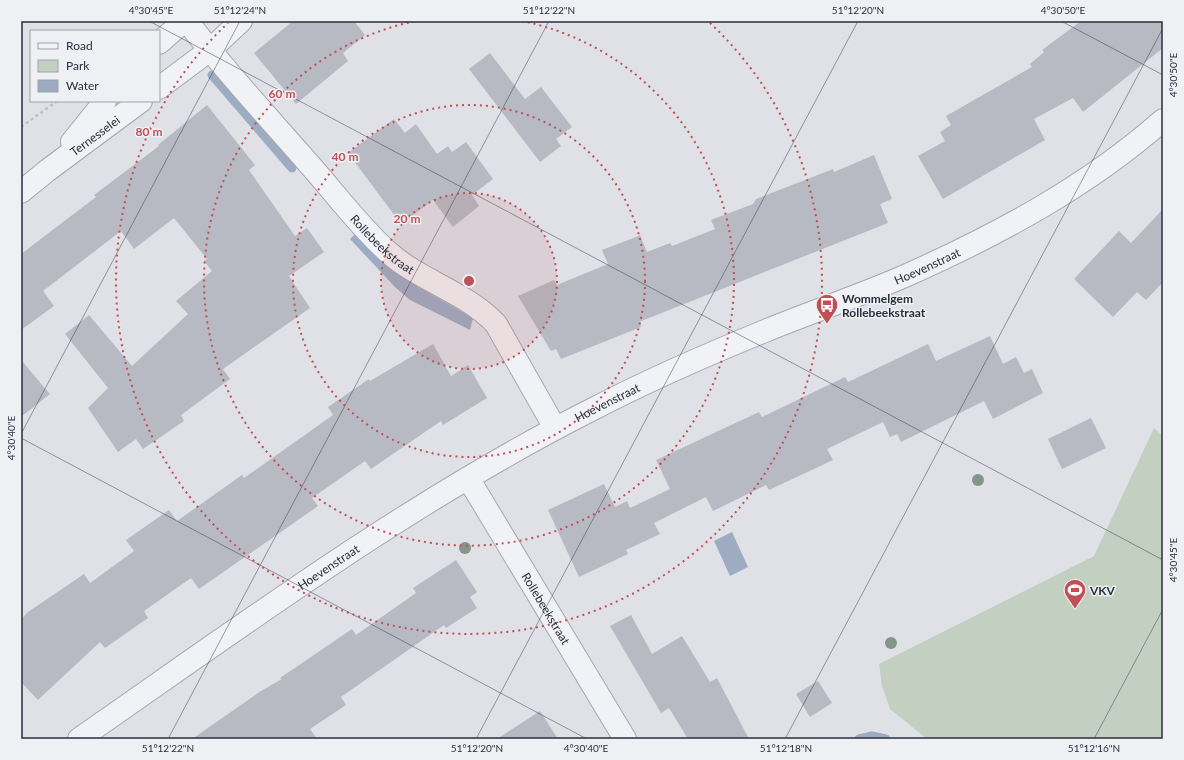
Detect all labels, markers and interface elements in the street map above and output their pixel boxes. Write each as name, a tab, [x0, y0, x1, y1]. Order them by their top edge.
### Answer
text: 4°30'45"E	[129, 4, 174, 16]
text: 51°12'24"N	[214, 4, 266, 16]
text: 51°12'22"N	[523, 4, 575, 16]
text: 51°12'20"N	[832, 4, 884, 16]
text: 4°30'50"E	[1041, 4, 1086, 16]
legend	[30, 30, 160, 102]
text: Road	[66, 38, 93, 53]
text: 4°30'50"E	[1167, 52, 1179, 97]
text: Park	[66, 58, 90, 73]
text: Water	[66, 78, 99, 93]
text: 60 m	[269, 86, 295, 101]
street label: Ternesselei	[67, 112, 123, 159]
text: 80 m	[136, 124, 162, 139]
text: 40 m	[332, 149, 358, 164]
street label: Rollebeekstraat	[348, 211, 418, 277]
text: 20 m	[394, 211, 420, 226]
street label: Hoevenstraat	[892, 244, 963, 287]
centre of rings	[462, 274, 476, 288]
place label: Wommelgem Rollebeekstraat	[842, 291, 926, 320]
bus stop icon: Wommelgem Rollebeekstraat	[814, 292, 840, 325]
street label: Hoevenstraat	[572, 379, 643, 425]
text: 4°30'40"E	[5, 415, 17, 460]
text: 4°30'45"E	[1167, 537, 1179, 582]
street label: Hoevenstraat	[294, 540, 362, 593]
street label: Rollebeekstraat	[519, 569, 574, 648]
sports icon: VKV	[1062, 577, 1088, 610]
place label: VKV	[1089, 583, 1116, 598]
text: 51°12'22"N	[142, 742, 194, 754]
text: 51°12'20"N	[451, 742, 503, 754]
text: 4°30'40"E	[564, 742, 609, 754]
text: 51°12'18"N	[760, 742, 812, 754]
text: 51°12'16"N	[1068, 742, 1120, 754]

